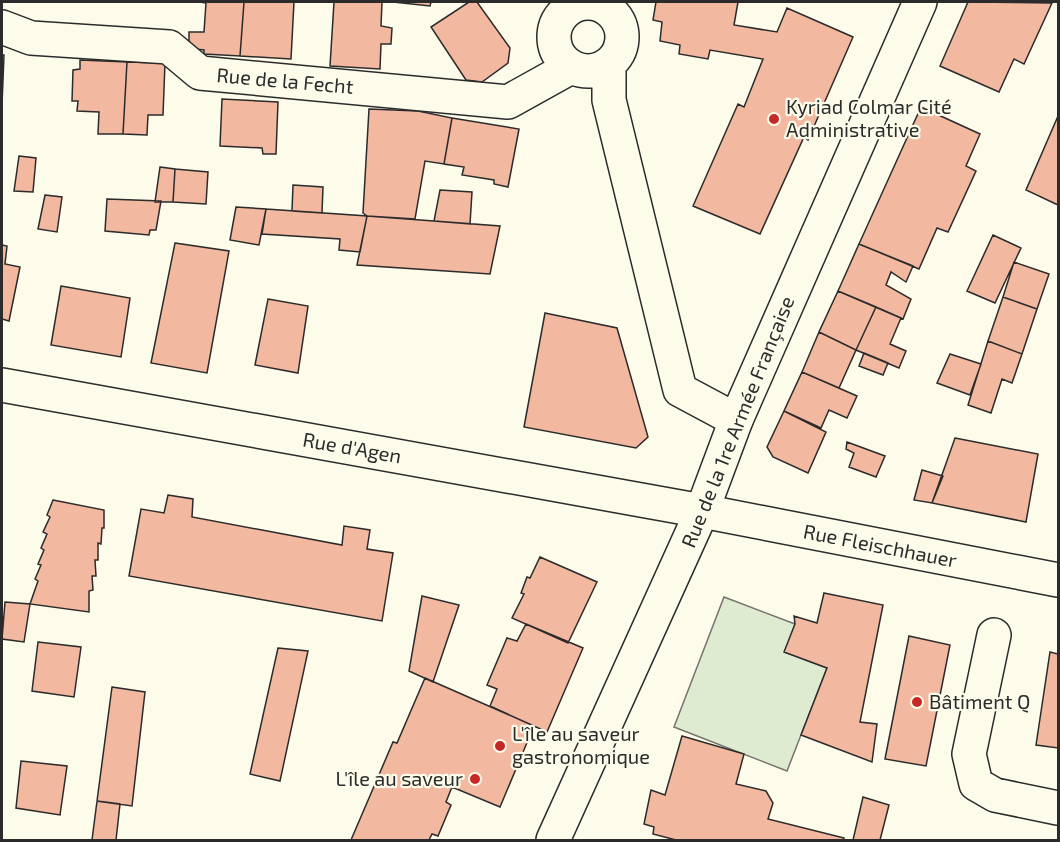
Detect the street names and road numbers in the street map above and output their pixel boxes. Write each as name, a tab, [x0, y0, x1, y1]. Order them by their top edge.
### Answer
street label: Rue de la Fecht	[216, 62, 355, 98]
street label: Rue de la 1re Armée Française	[676, 292, 800, 551]
street label: Rue d'Agen	[301, 427, 403, 467]
street label: Rue Fleischhauer	[801, 518, 959, 572]

